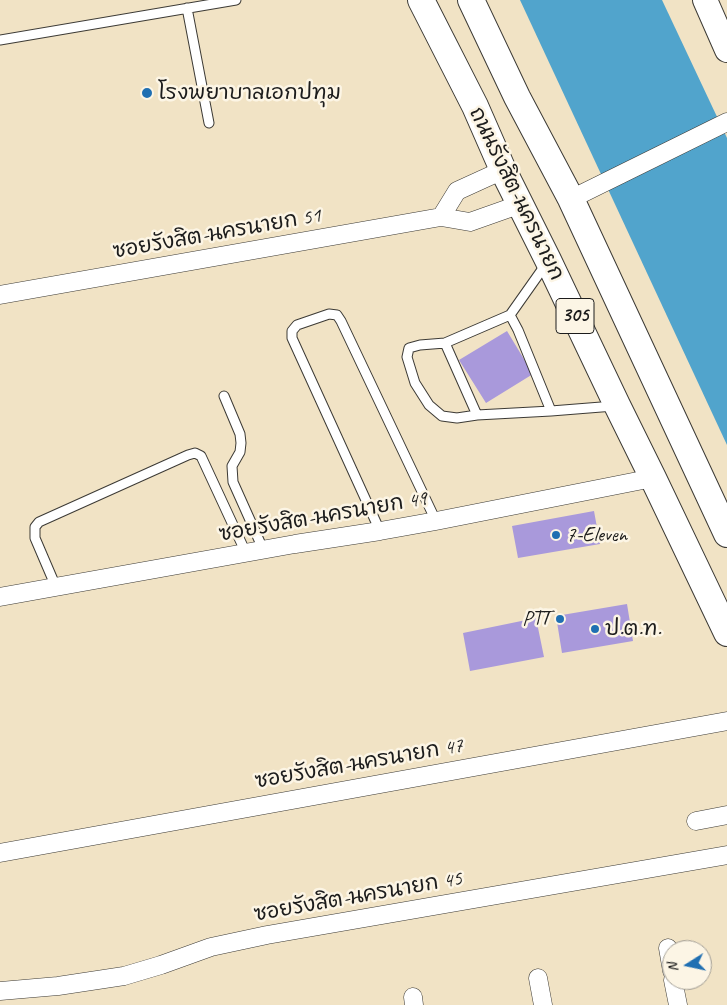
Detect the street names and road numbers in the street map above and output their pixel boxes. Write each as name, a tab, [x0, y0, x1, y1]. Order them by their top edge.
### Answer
street label: ถนนรังสิต-นครนายก	[463, 103, 569, 285]
street label: ซอยรังสิต-นครนายก 51	[111, 203, 323, 265]
road number: 305	[556, 298, 594, 334]
street label: ซอยรังสิต-นครนายก 49	[217, 486, 429, 548]
street label: ซอยรังสิต-นครนายก 47	[253, 733, 465, 795]
street label: ซอยรังสิต-นครนายก 45	[252, 866, 464, 928]

